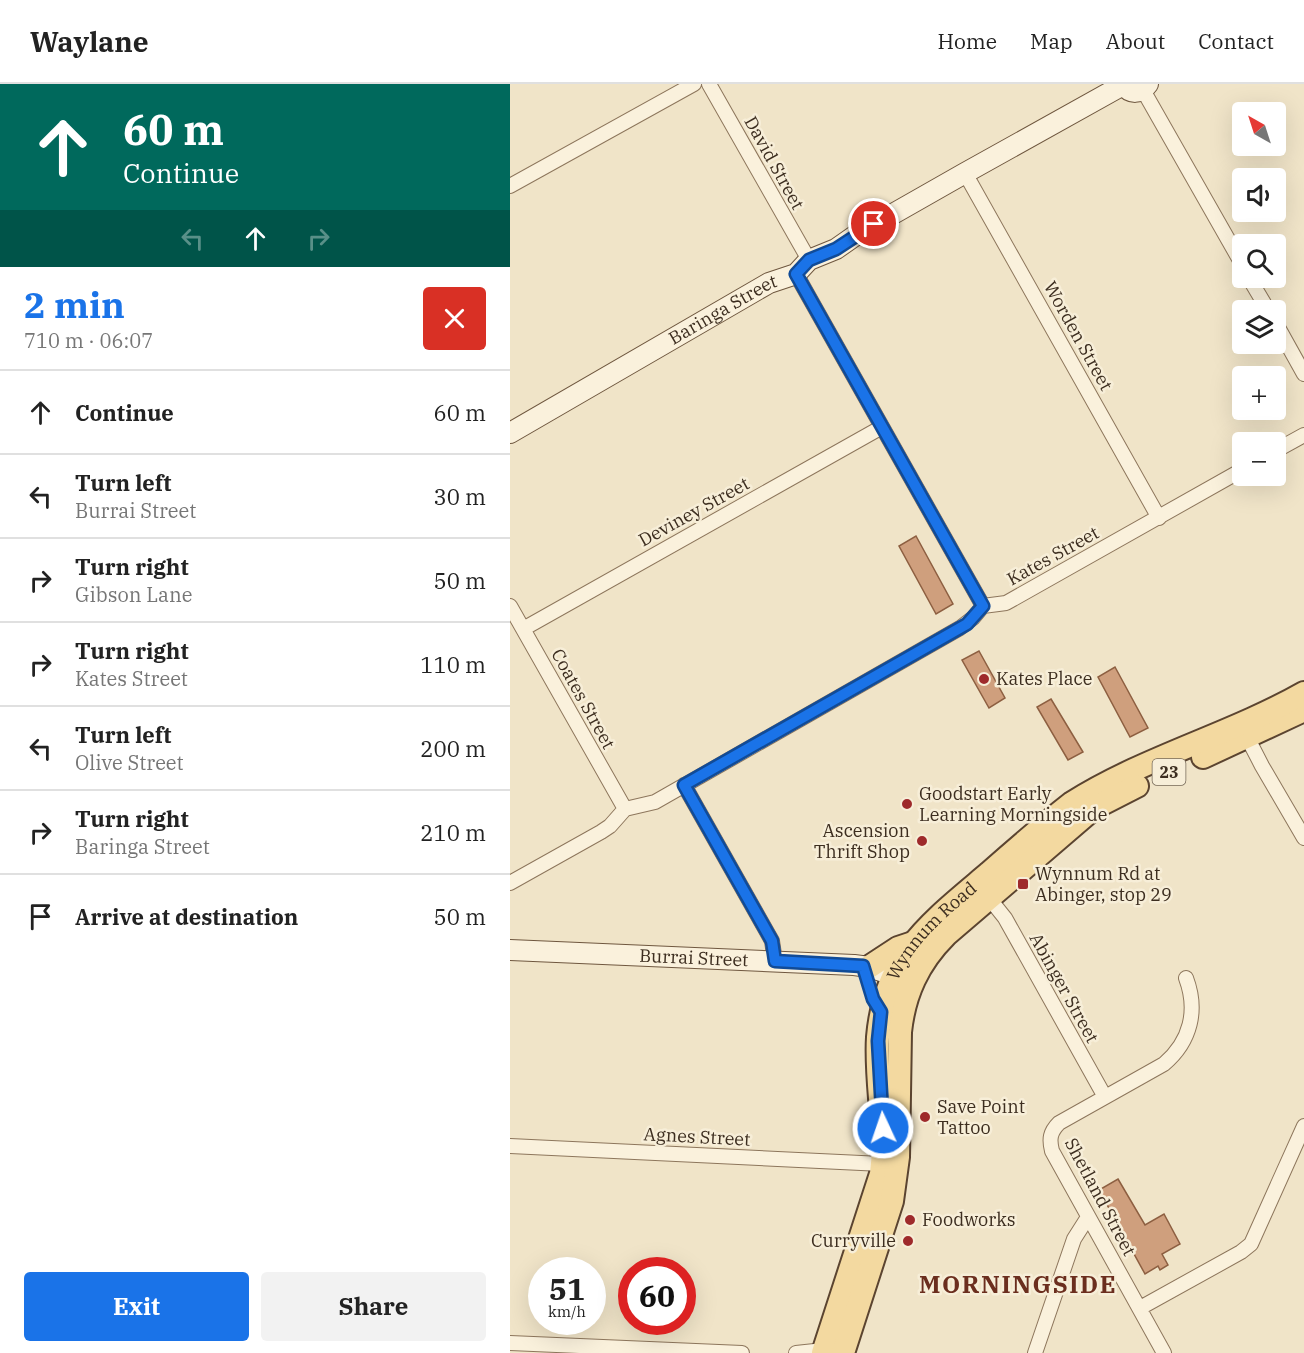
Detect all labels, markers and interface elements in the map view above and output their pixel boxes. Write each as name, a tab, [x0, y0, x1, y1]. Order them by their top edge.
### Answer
text: Waylane	[30, 23, 149, 60]
text: Home	[937, 27, 997, 55]
text: Map	[1030, 27, 1073, 55]
text: About	[1106, 27, 1165, 55]
text: Contact	[1198, 27, 1274, 55]
text: 60 m	[123, 102, 224, 157]
north arrow	[1232, 102, 1286, 156]
map controls	[1232, 102, 1286, 486]
icon: ahead	[24, 108, 102, 186]
street label: David Street	[739, 112, 810, 213]
text: Continue	[123, 155, 239, 190]
button: sound	[1232, 168, 1286, 222]
pin	[848, 198, 899, 249]
icon: arrive	[857, 207, 890, 240]
icon: left	[176, 222, 209, 255]
icon: ahead	[239, 222, 272, 255]
icon: right	[302, 222, 335, 255]
button: search	[1232, 234, 1286, 288]
street label: Baringa Street	[664, 269, 780, 350]
street label: Worden Street	[1039, 277, 1118, 395]
text: 2 min	[24, 281, 125, 328]
button: close	[423, 287, 486, 350]
button: layers	[1232, 300, 1286, 354]
text: 710 m · 06:07	[24, 327, 153, 354]
button: +	[1232, 366, 1286, 420]
icon: ahead	[24, 396, 57, 429]
text: Continue	[75, 398, 174, 427]
text: 60 m	[434, 398, 486, 427]
button: −	[1232, 432, 1286, 486]
text: Turn left	[75, 468, 171, 497]
street label: Deviney Street	[634, 472, 753, 551]
icon: left	[24, 480, 57, 513]
text: 30 m	[434, 482, 486, 511]
text: Burrai Street	[75, 497, 196, 524]
street label: Kates Street	[1003, 521, 1103, 590]
text: Turn right	[75, 552, 189, 581]
icon: right	[24, 564, 57, 597]
text: 50 m	[434, 566, 486, 595]
text: Gibson Lane	[75, 581, 192, 608]
text: Turn right	[75, 636, 189, 665]
street label: Coates Street	[546, 645, 620, 753]
icon: right	[24, 648, 57, 681]
text: 110 m	[420, 650, 486, 679]
text: Kates Street	[75, 665, 188, 692]
place label: Kates Place	[996, 667, 1092, 690]
marker: Kates Place	[977, 672, 991, 686]
text: Turn left	[75, 720, 171, 749]
icon: left	[24, 732, 57, 765]
text: 200 m	[420, 734, 486, 763]
text: Olive Street	[75, 749, 184, 776]
road number: 23	[1152, 759, 1186, 785]
place label: Goodstart Early Learning Morningside	[919, 782, 1107, 826]
marker: Goodstart Early Learning Morningside	[900, 797, 914, 811]
text: Turn right	[75, 804, 189, 833]
icon: right	[24, 816, 57, 849]
text: 210 m	[420, 818, 486, 847]
place label: Ascension Thrift Shop	[814, 819, 910, 863]
text: Baringa Street	[75, 833, 210, 860]
marker: Ascension Thrift Shop	[915, 834, 929, 848]
place label: Wynnum Rd at Abinger, stop 29	[1035, 862, 1172, 906]
street label: Wynnum Road	[881, 876, 981, 984]
marker: Wynnum Rd at Abinger, stop 29	[1016, 877, 1030, 891]
icon: arrive	[24, 900, 57, 933]
text: Arrive at destination	[75, 902, 298, 931]
text: 50 m	[434, 902, 486, 931]
street label: Abinger Street	[1025, 929, 1104, 1047]
street label: Burrai Street	[639, 944, 749, 971]
place label: Save Point Tattoo	[937, 1095, 1025, 1139]
position arrow	[851, 1096, 915, 1160]
marker: Save Point Tattoo	[918, 1110, 932, 1124]
street label: Agnes Street	[643, 1122, 751, 1151]
street label: Shetland Street	[1060, 1134, 1141, 1260]
place label: Foodworks	[922, 1208, 1015, 1231]
marker: Foodworks	[903, 1213, 917, 1227]
place label: Curryville	[811, 1229, 896, 1252]
marker: Curryville	[901, 1234, 915, 1248]
speed limit sign: 60	[618, 1257, 696, 1335]
district label: MORNINGSIDE	[919, 1268, 1117, 1300]
text: 51	[549, 1269, 585, 1308]
button: Exit	[24, 1272, 249, 1341]
button: Share	[261, 1272, 486, 1341]
text: km/h	[548, 1302, 586, 1321]

